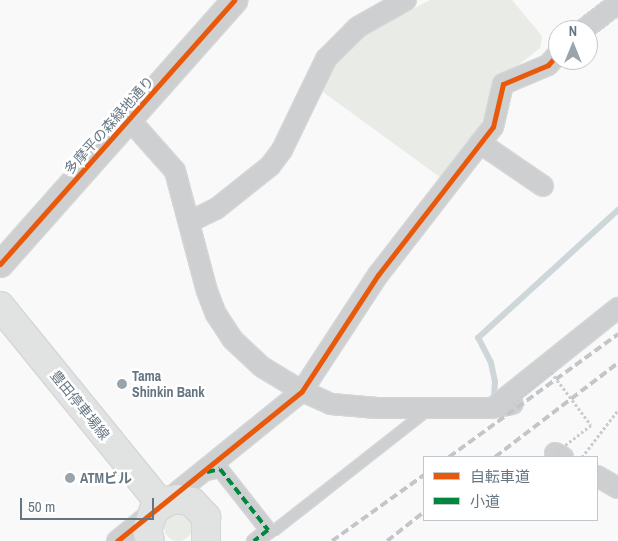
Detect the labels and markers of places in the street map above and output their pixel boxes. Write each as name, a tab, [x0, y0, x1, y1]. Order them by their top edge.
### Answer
place label: Tama Shinkin Bank	[132, 368, 205, 401]
marker: Tama Shinkin Bank	[116, 378, 128, 390]
place label: ATMビル	[80, 470, 132, 486]
marker: ATMビル	[64, 472, 76, 484]

